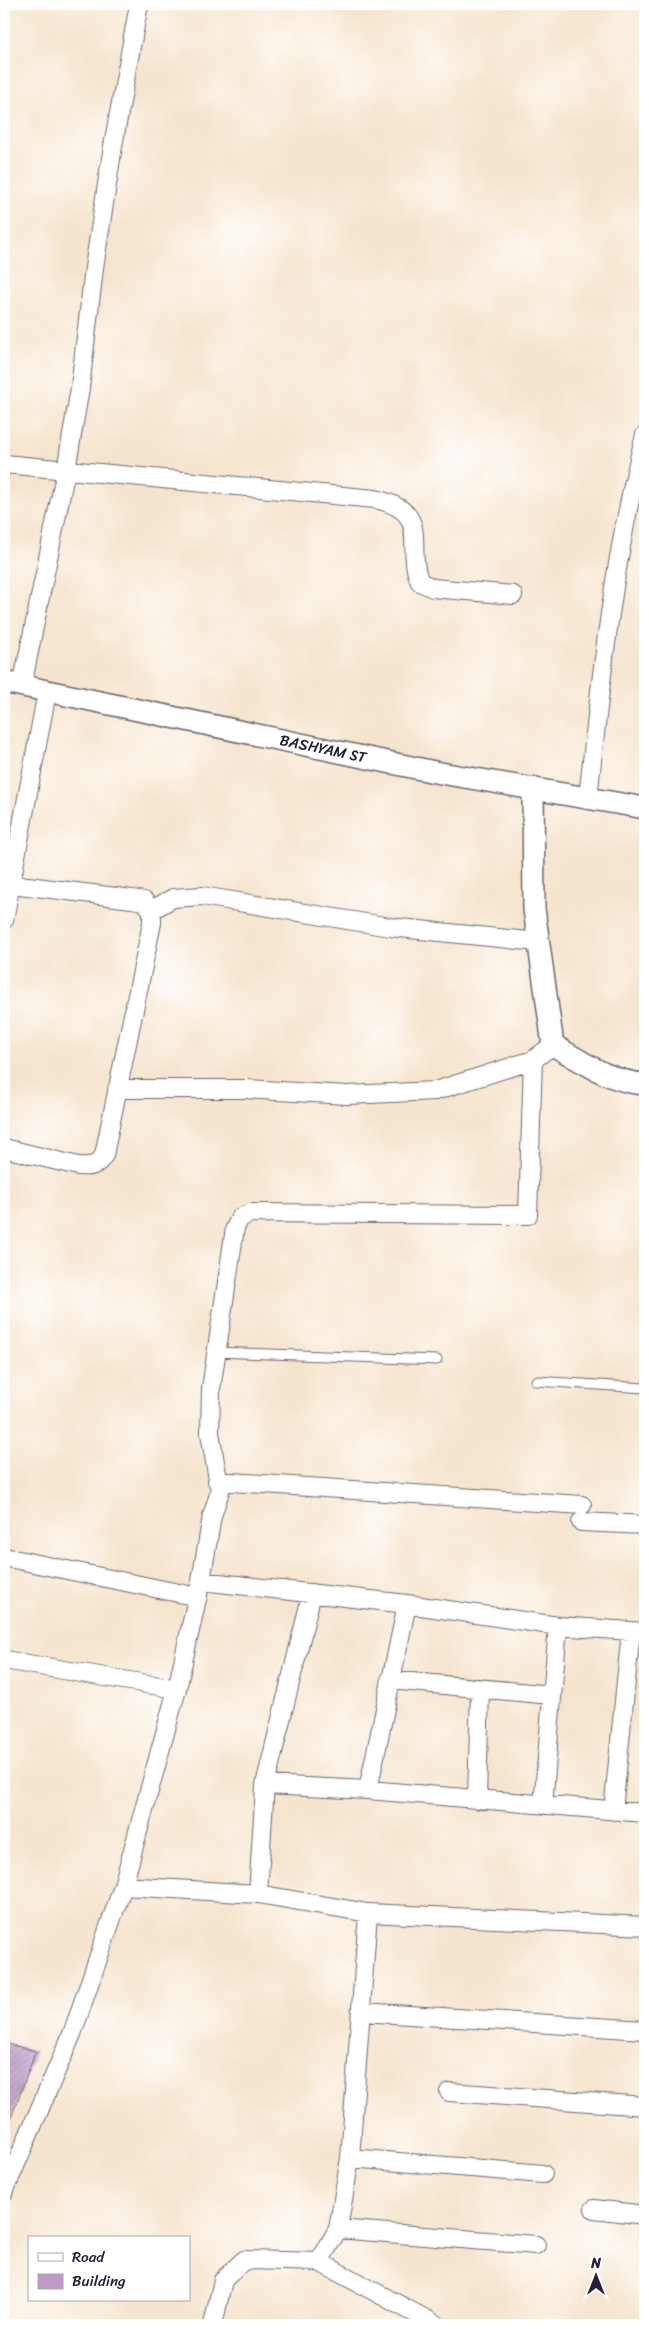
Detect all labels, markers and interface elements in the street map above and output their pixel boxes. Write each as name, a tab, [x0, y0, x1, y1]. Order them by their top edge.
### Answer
street label: BASHYAM ST	[277, 727, 370, 771]
legend	[28, 2236, 190, 2302]
text: Road	[72, 2244, 105, 2270]
text: N	[590, 2251, 601, 2276]
north arrow	[572, 2252, 622, 2302]
text: Building	[72, 2268, 126, 2294]

